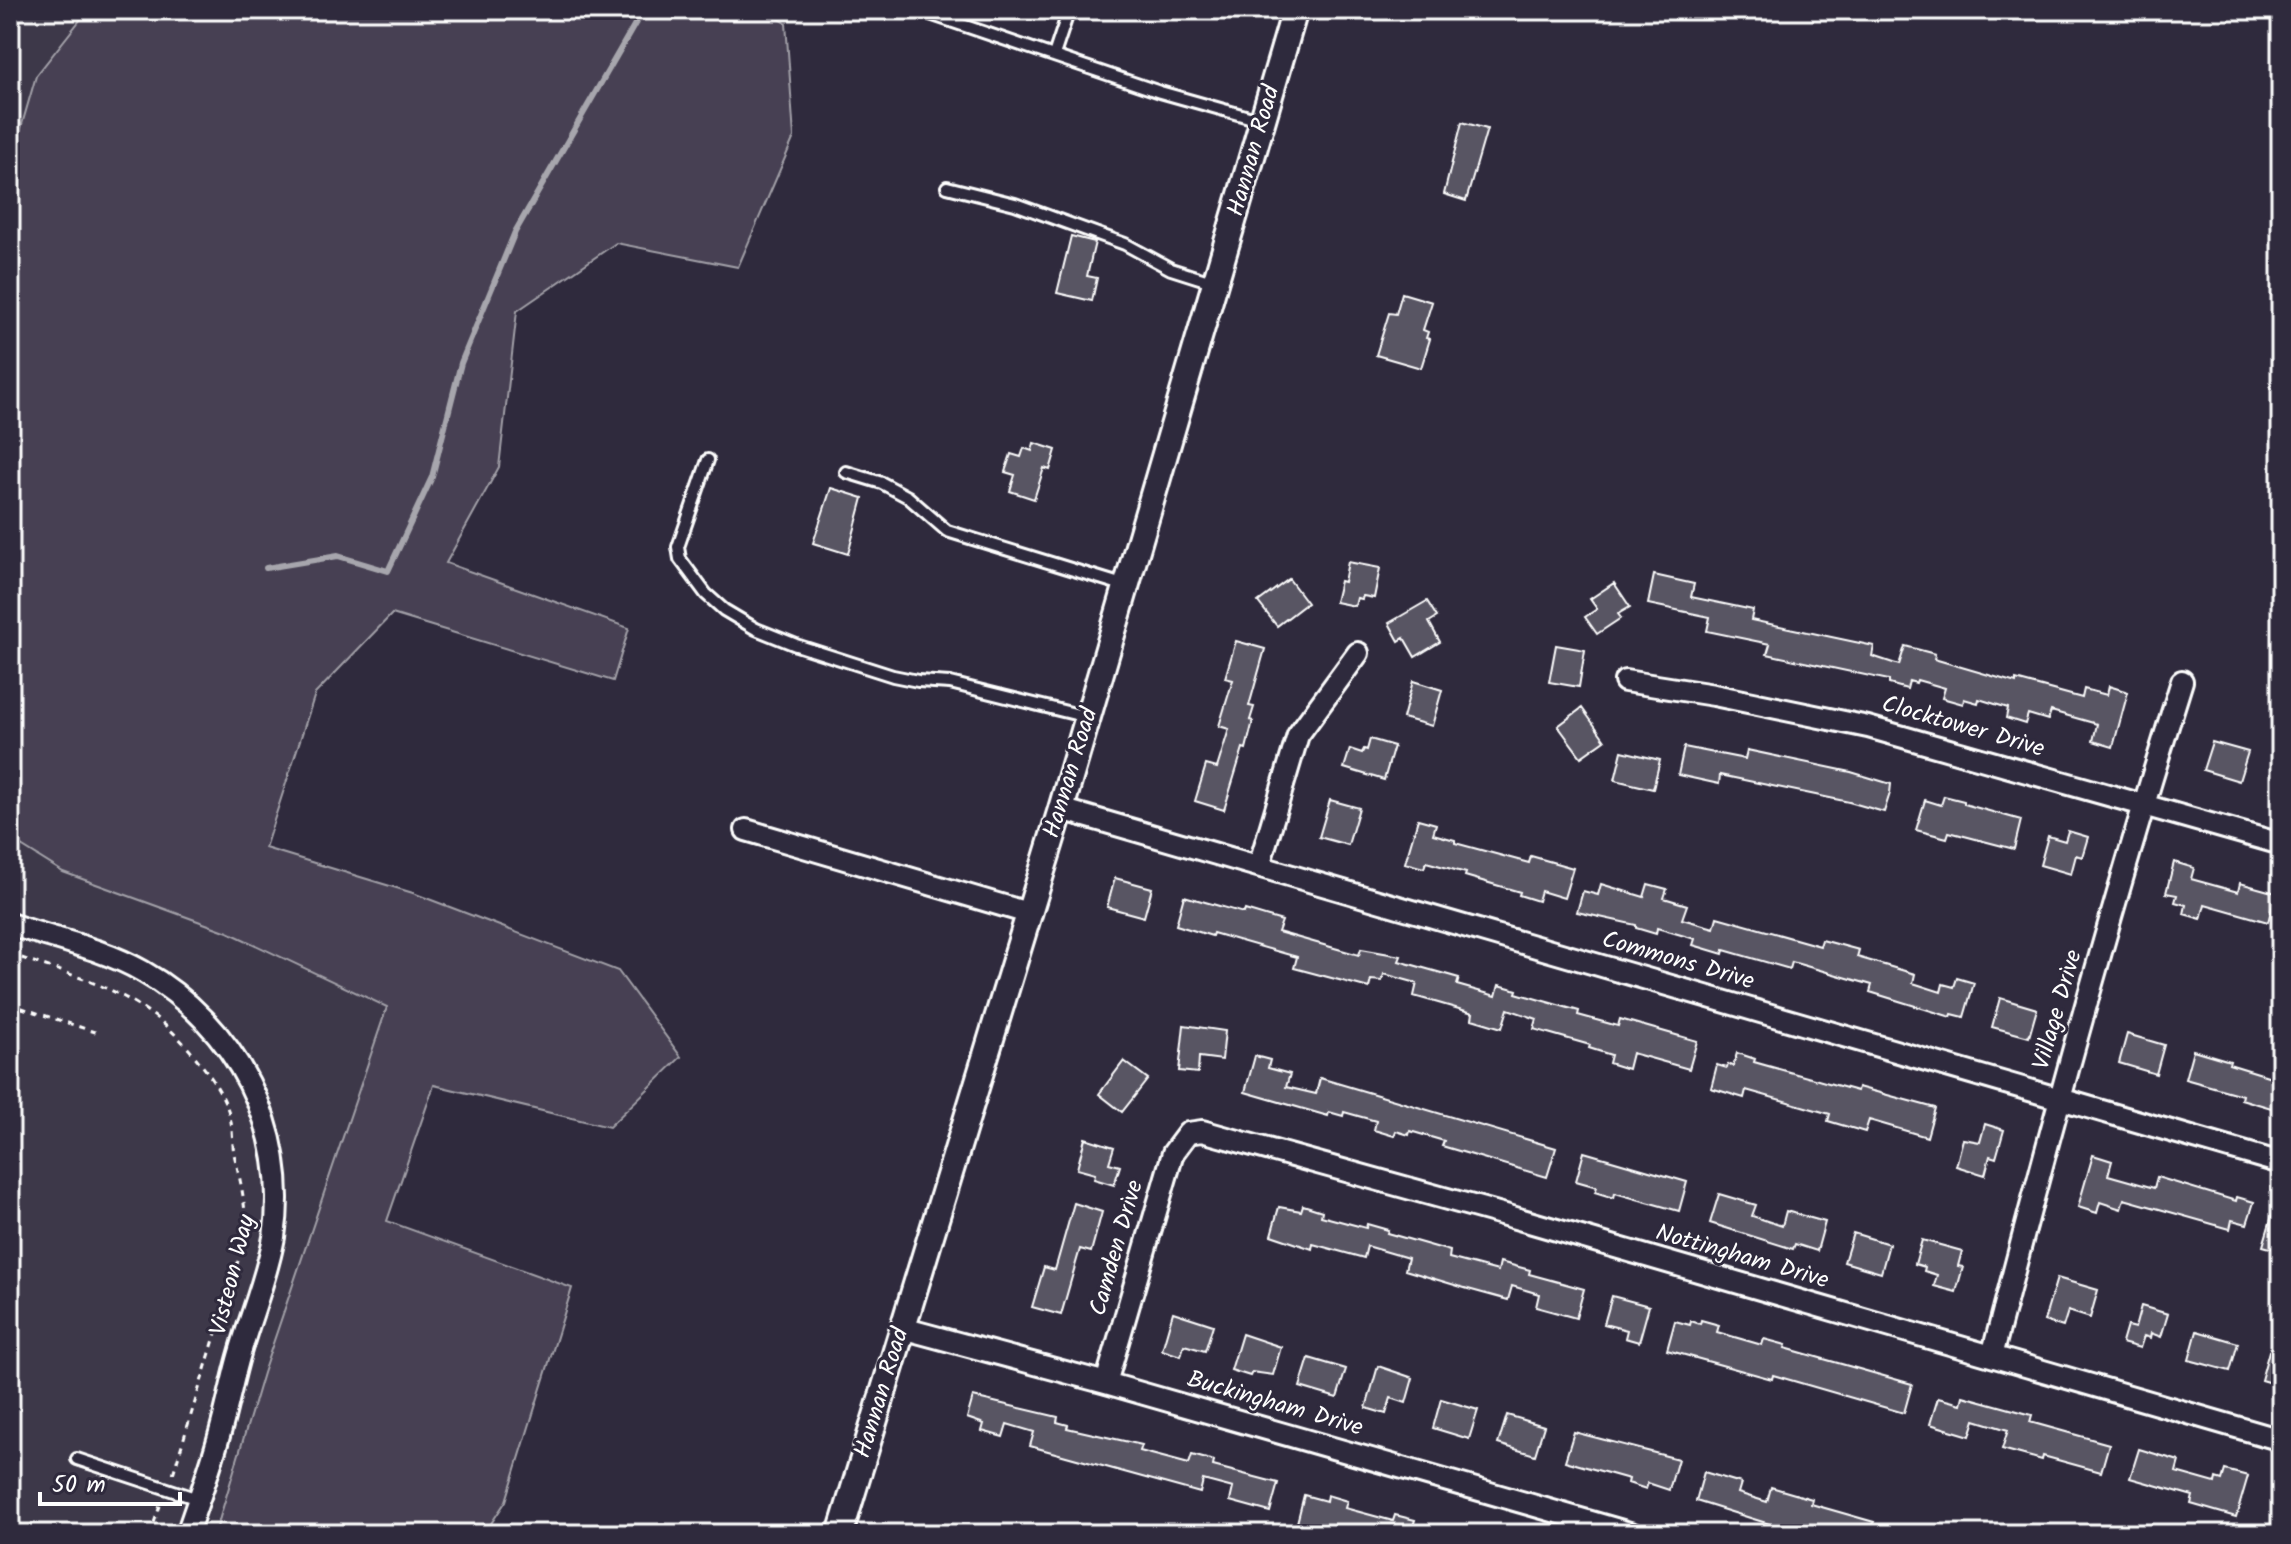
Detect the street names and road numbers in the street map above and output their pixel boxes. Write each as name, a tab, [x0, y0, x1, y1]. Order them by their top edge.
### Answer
street label: Hannan Road	[1217, 80, 1292, 221]
street label: Clocktower Drive	[1877, 685, 2049, 769]
street label: Hannan Road	[1033, 702, 1110, 843]
street label: Commons Drive	[1597, 921, 1759, 1001]
street label: Village Drive	[2022, 945, 2094, 1075]
street label: Camden Drive	[1079, 1175, 1155, 1321]
street label: Visteon Way	[199, 1210, 267, 1340]
street label: Nottingham Drive	[1651, 1214, 1833, 1300]
street label: Hannan Road	[844, 1322, 921, 1463]
street label: Buckingham Drive	[1182, 1360, 1368, 1448]

